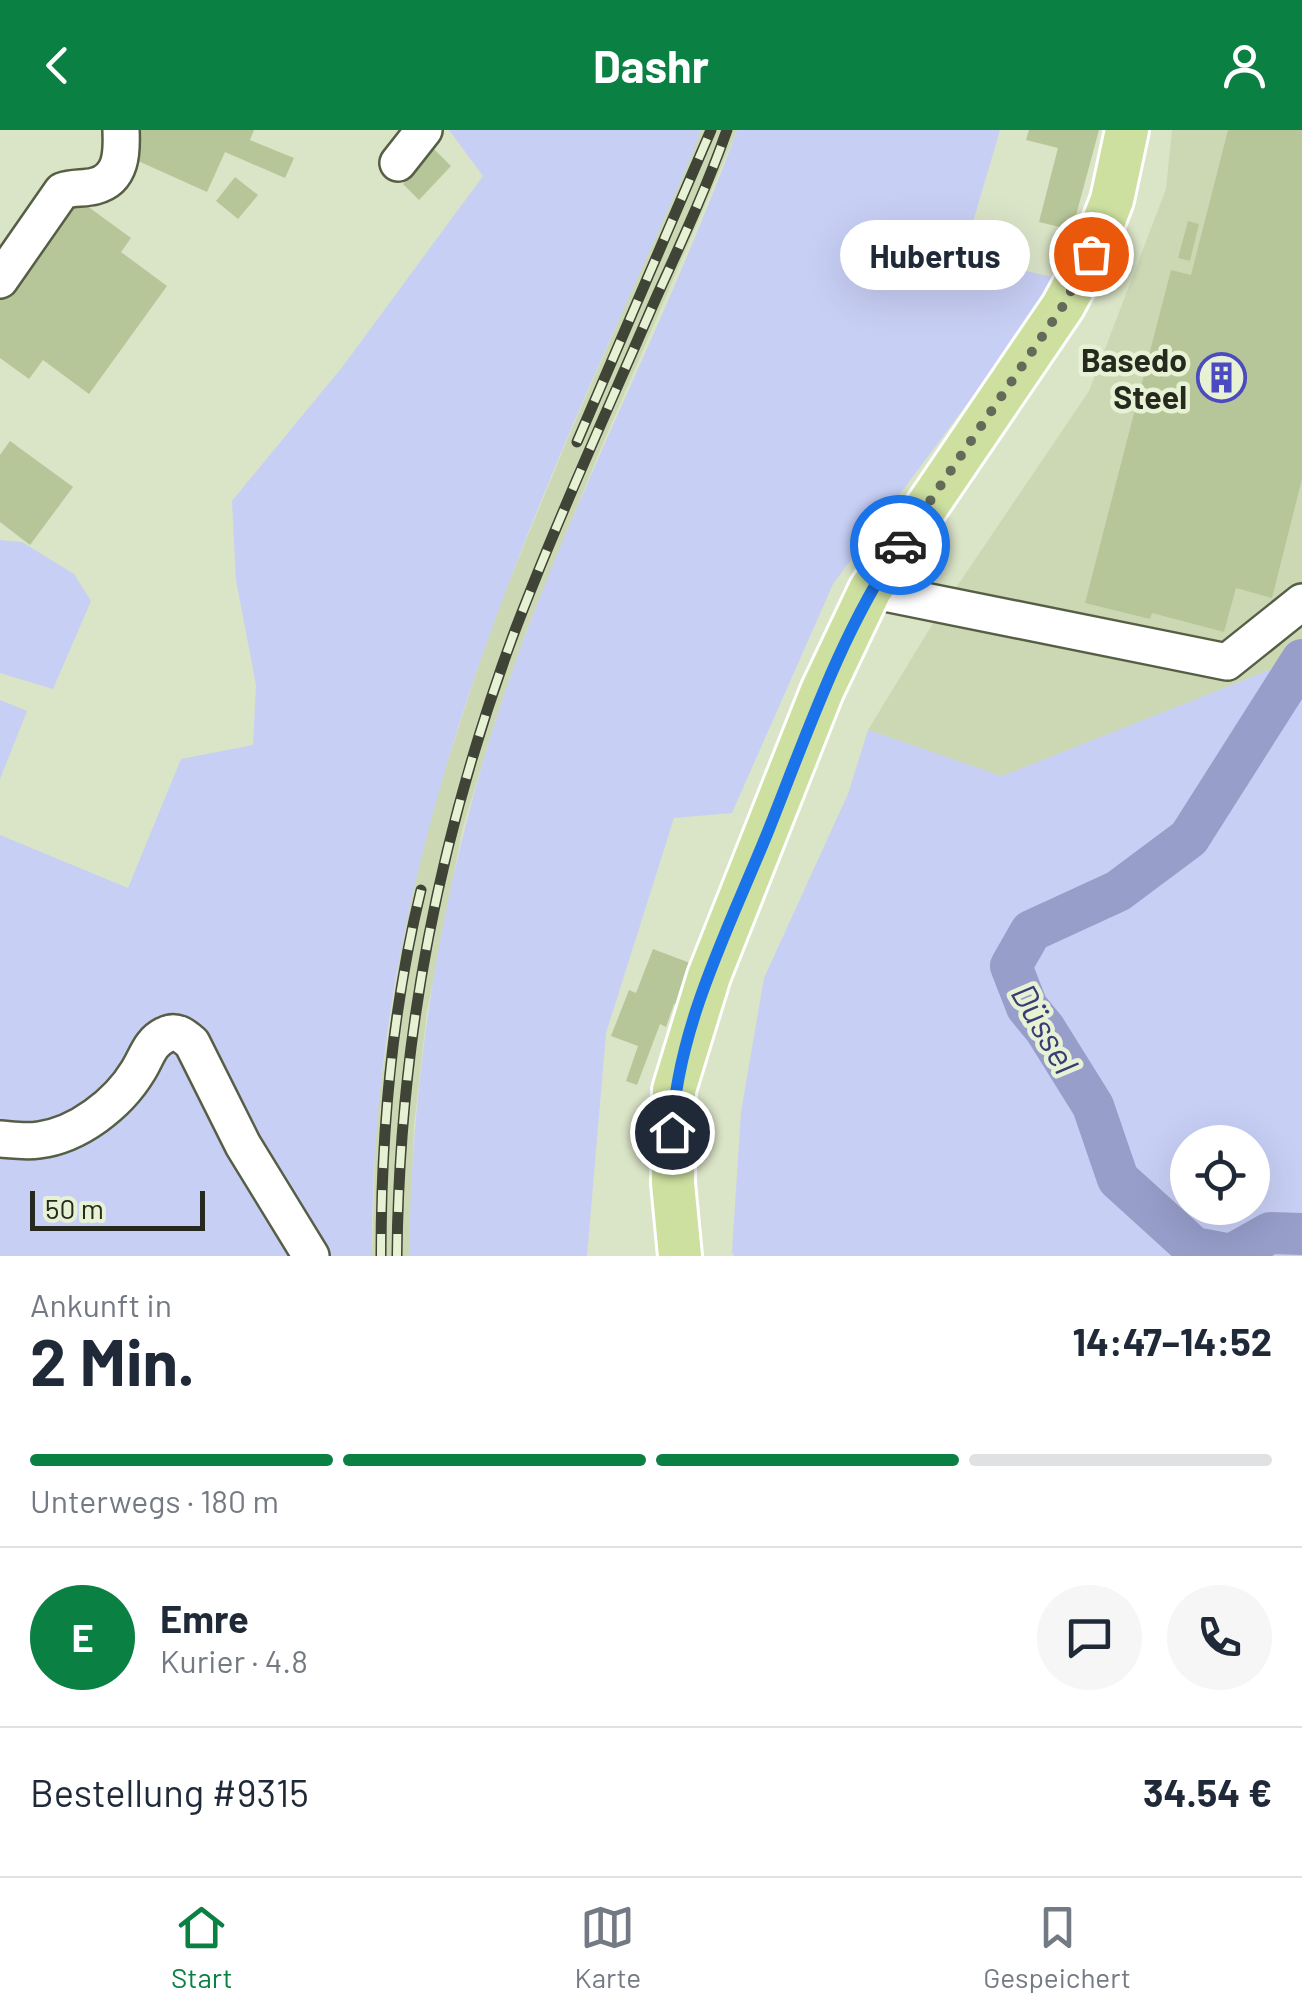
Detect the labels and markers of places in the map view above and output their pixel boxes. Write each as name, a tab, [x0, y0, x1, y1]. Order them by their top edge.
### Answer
pin	[1049, 212, 1134, 297]
callout: Hubertus	[841, 219, 1031, 289]
place label: Basedo Steel	[1081, 340, 1187, 415]
building icon: Basedo Steel	[1196, 351, 1248, 403]
pin	[630, 1090, 715, 1175]

